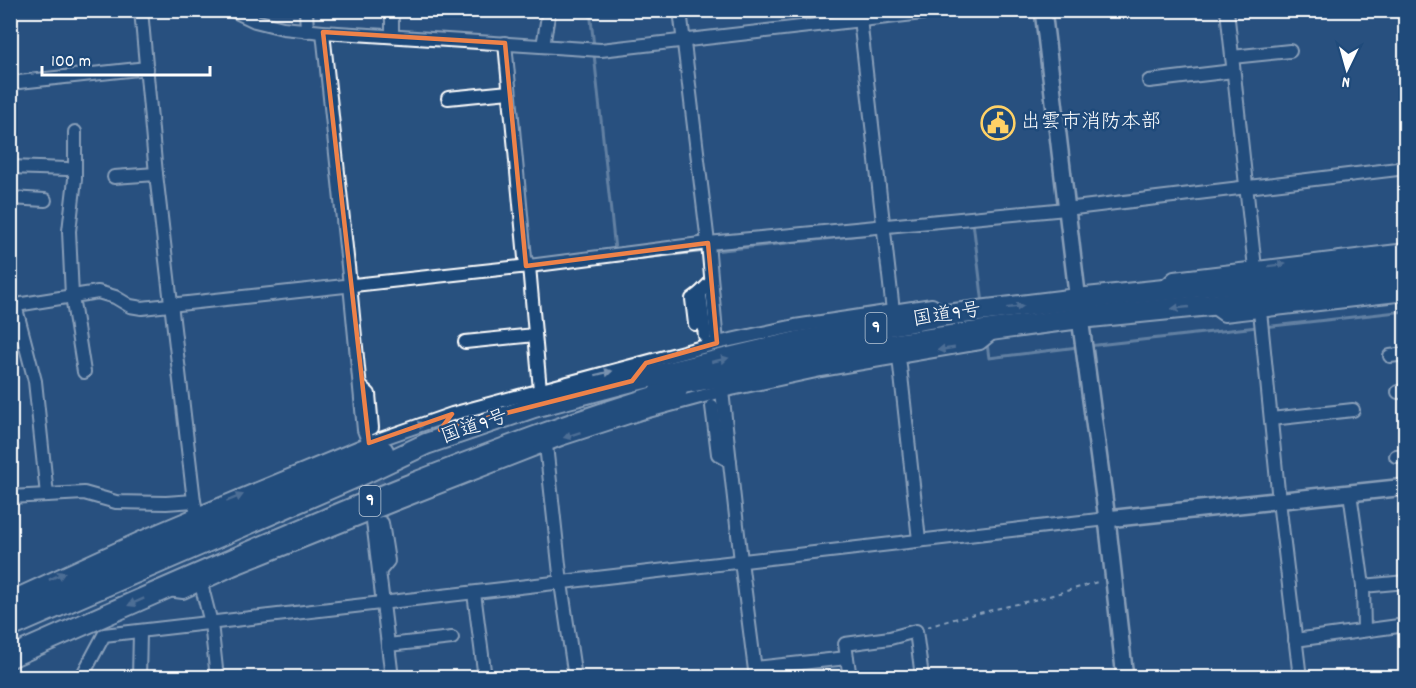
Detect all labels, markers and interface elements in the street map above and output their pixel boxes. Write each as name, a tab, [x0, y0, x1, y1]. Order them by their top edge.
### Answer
scale bar	[42, 39, 210, 77]
north arrow	[1317, 39, 1377, 99]
text: 100 m	[51, 50, 91, 75]
text: N	[1341, 70, 1351, 93]
public building icon: 出雲市消防本部	[980, 105, 1016, 141]
place label: 出雲市消防本部	[1021, 109, 1161, 137]
one-way arrow	[1268, 261, 1287, 270]
street label: 国道9号	[911, 297, 983, 335]
one-way arrow	[1005, 302, 1024, 311]
one-way arrow	[1171, 303, 1190, 313]
road number: 9	[866, 313, 886, 343]
one-way arrow	[936, 345, 955, 354]
one-way arrow	[711, 355, 729, 365]
one-way arrow	[595, 368, 613, 378]
street label: 国道9号	[438, 404, 512, 452]
one-way arrow	[408, 421, 426, 431]
one-way arrow	[563, 431, 581, 441]
road number: 9	[360, 486, 380, 516]
one-way arrow	[227, 493, 245, 503]
one-way arrow	[48, 572, 65, 581]
one-way arrow	[128, 597, 145, 606]

